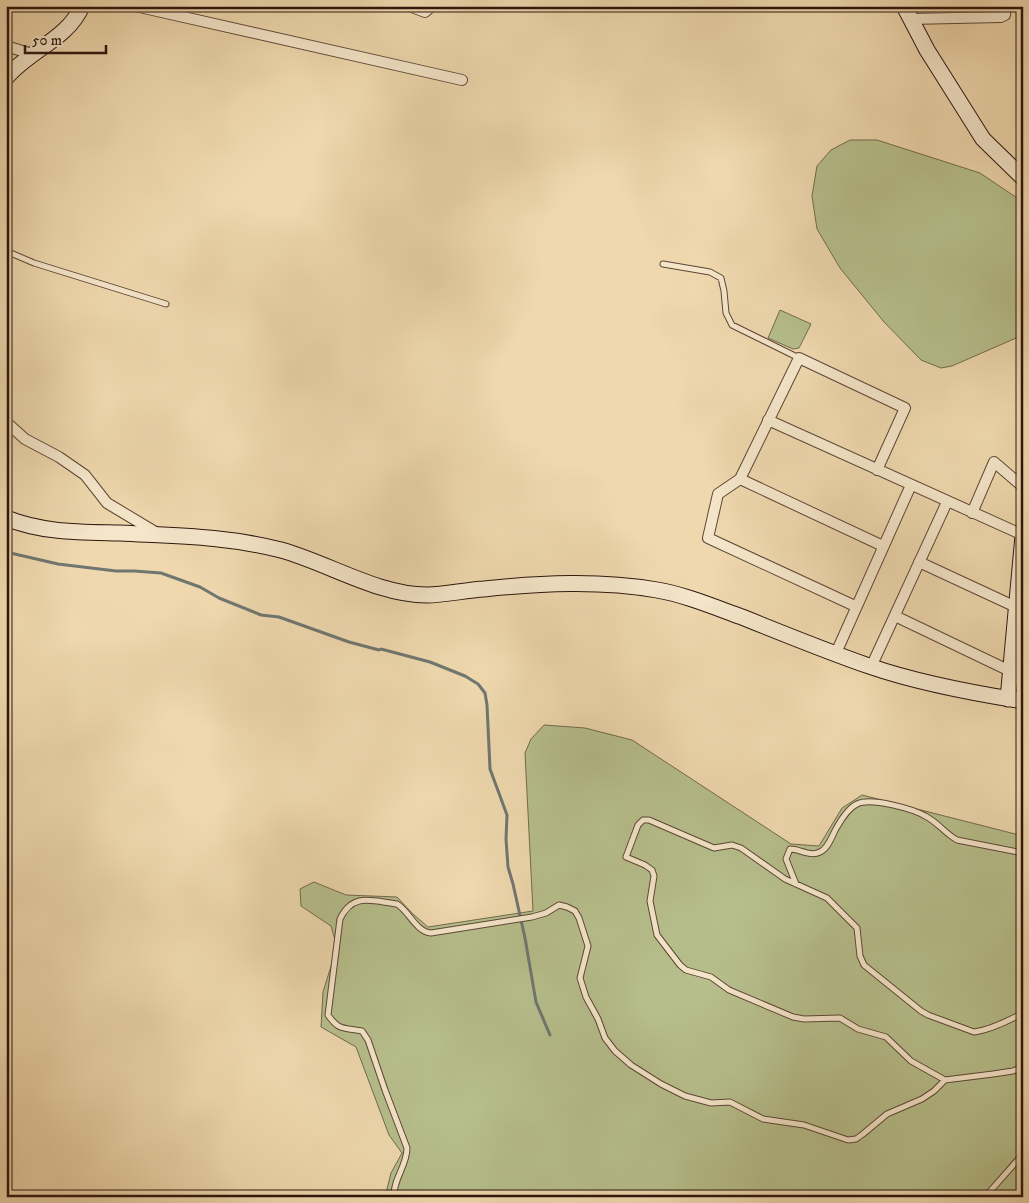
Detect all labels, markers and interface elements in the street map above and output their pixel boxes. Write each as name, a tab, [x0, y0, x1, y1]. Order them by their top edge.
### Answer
scale bar	[25, 22, 106, 54]
text: 50 m	[32, 31, 62, 50]

